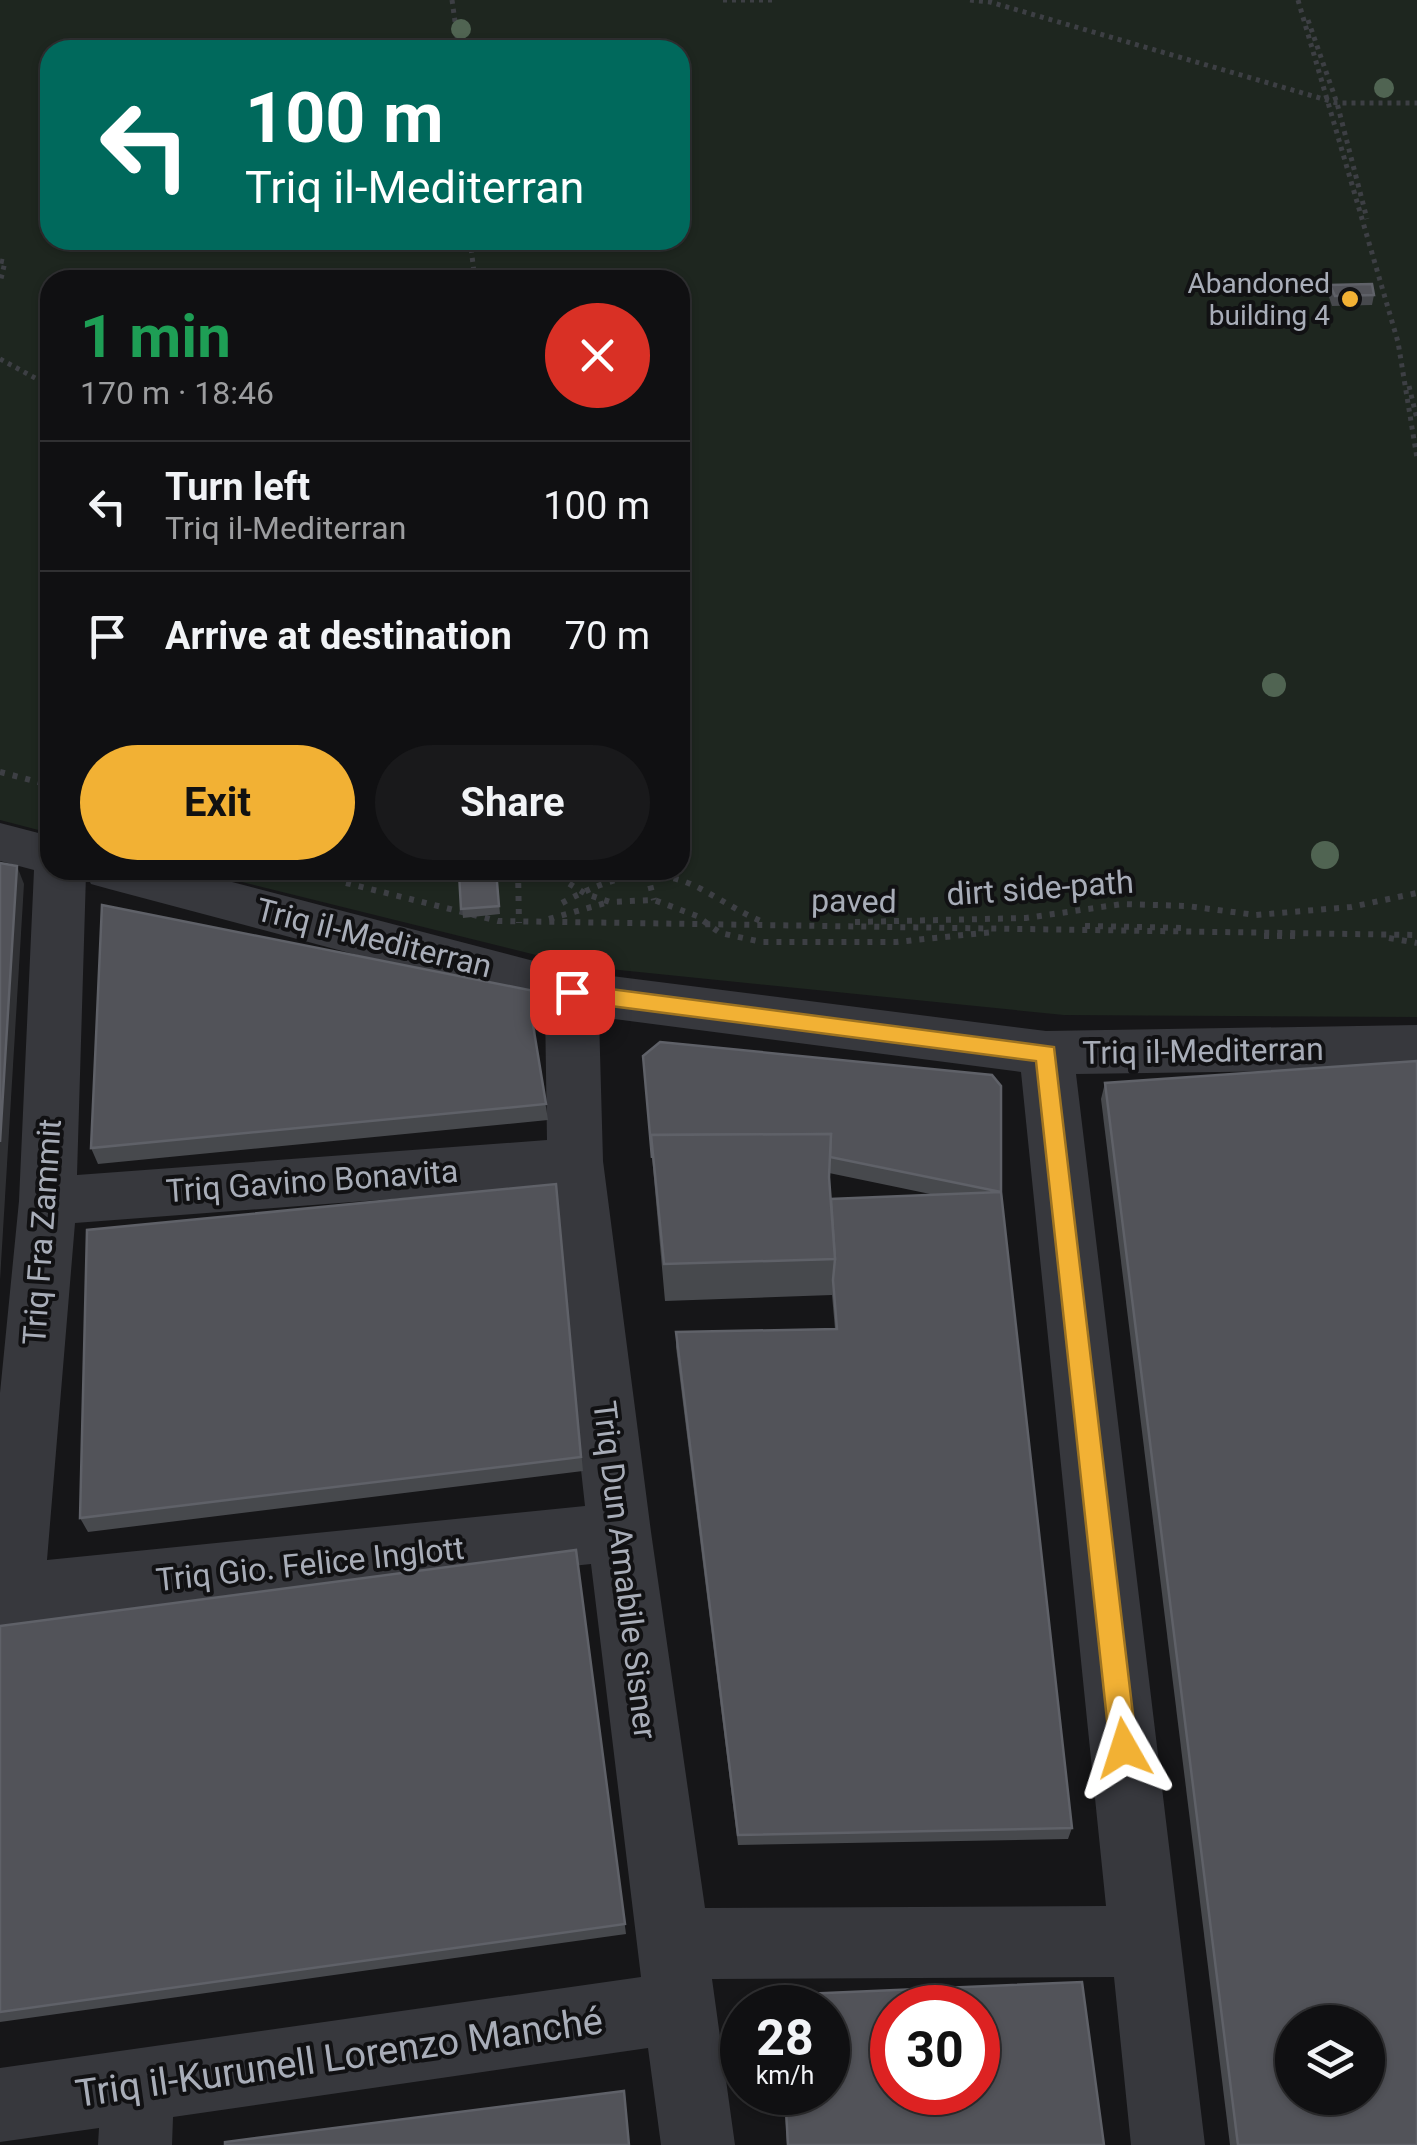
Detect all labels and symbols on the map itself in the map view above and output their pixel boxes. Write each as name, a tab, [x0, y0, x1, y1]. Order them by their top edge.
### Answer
place label: Abandoned building 4	[1187, 267, 1330, 332]
marker: Abandoned building 4	[1339, 288, 1361, 310]
street label: dirt side-path	[945, 863, 1135, 913]
street label: paved	[811, 881, 897, 921]
street label: Triq il-Mediterran	[252, 890, 496, 986]
pin	[530, 950, 615, 1035]
street label: Triq il-Mediterran	[1082, 1030, 1324, 1072]
street label: Triq Fra Zammit	[15, 1118, 69, 1346]
street label: Triq Gavino Bonavita	[165, 1152, 459, 1210]
street label: Triq Dun Amabile Sisner	[585, 1399, 665, 1741]
street label: Triq Gio. Felice Inglott	[154, 1529, 466, 1599]
position arrow	[1072, 1696, 1176, 1800]
speed limit sign: 30	[870, 1985, 1000, 2115]
street label: Triq il-Kurunell Lorenzo Manché	[73, 1998, 605, 2116]

